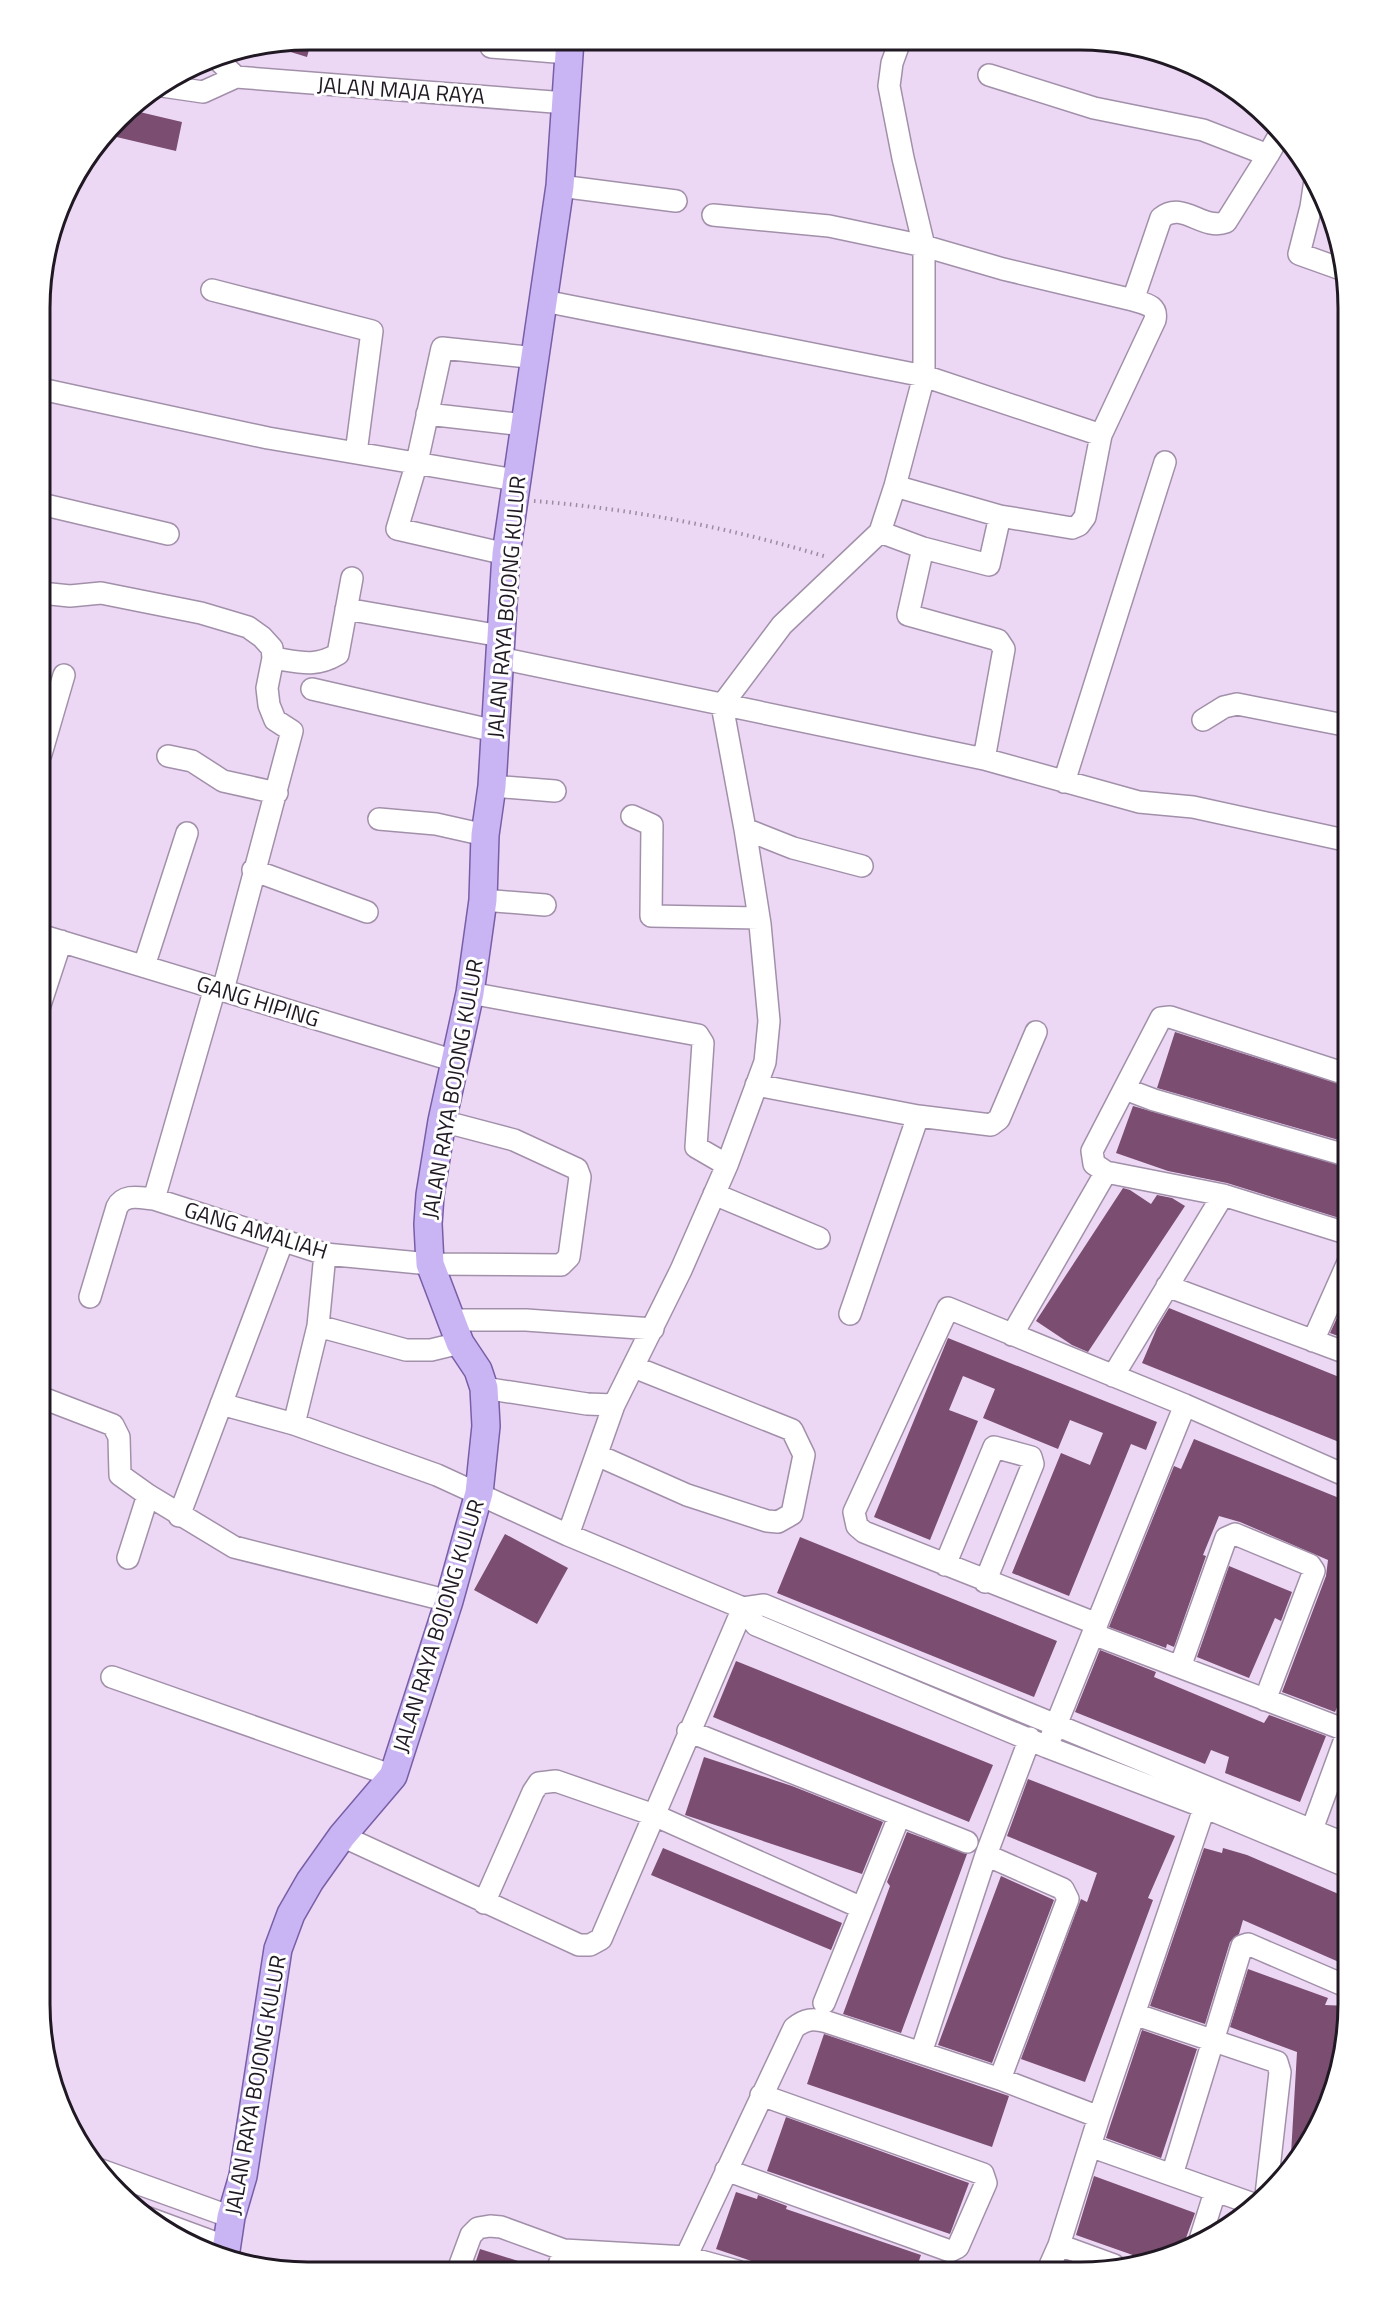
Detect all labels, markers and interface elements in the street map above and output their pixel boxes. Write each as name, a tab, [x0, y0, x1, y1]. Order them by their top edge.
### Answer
street label: JALAN MAJA RAYA	[316, 67, 486, 113]
street label: JALAN RAYA BOJONG KULUR	[478, 474, 534, 740]
street label: JALAN RAYA BOJONG KULUR	[412, 956, 492, 1222]
street label: GANG HIPING	[192, 966, 324, 1036]
street label: GANG AMALIAH	[180, 1192, 332, 1268]
street label: JALAN RAYA BOJONG KULUR	[383, 1495, 493, 1757]
street label: JALAN RAYA BOJONG KULUR	[215, 1952, 295, 2218]

